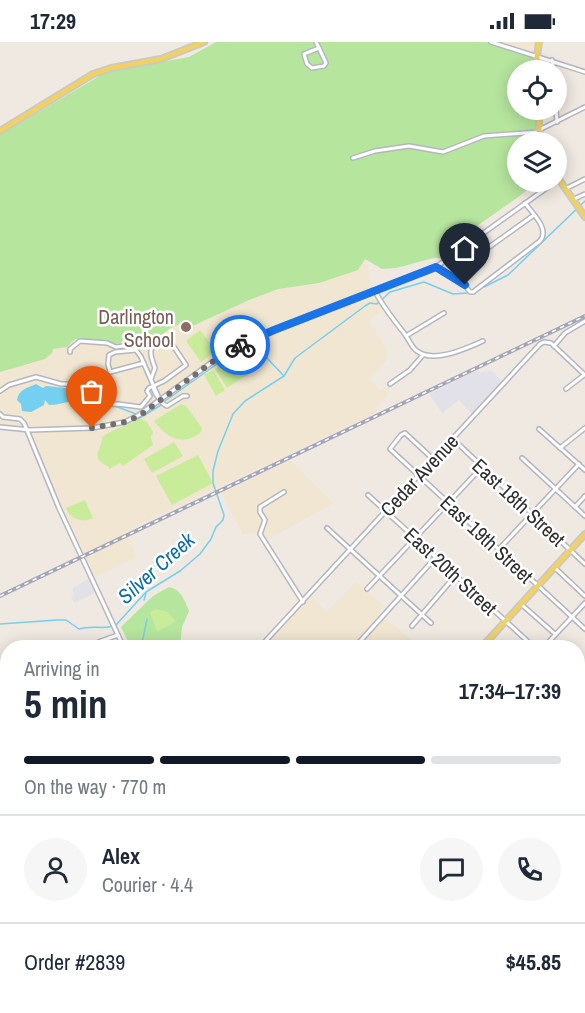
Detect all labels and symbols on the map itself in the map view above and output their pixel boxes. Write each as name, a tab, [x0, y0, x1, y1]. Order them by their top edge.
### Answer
pin	[439, 223, 490, 285]
place label: Darlington School	[98, 303, 174, 353]
courier	[210, 315, 270, 375]
marker: Darlington School	[179, 320, 193, 334]
pin	[66, 366, 117, 428]
street label: Cedar Avenue	[374, 428, 464, 522]
street label: East 18th Street	[467, 452, 572, 552]
street label: East 19th Street	[435, 489, 540, 589]
street label: East 20th Street	[399, 521, 504, 621]
water label: Silver Creek	[111, 525, 202, 610]

